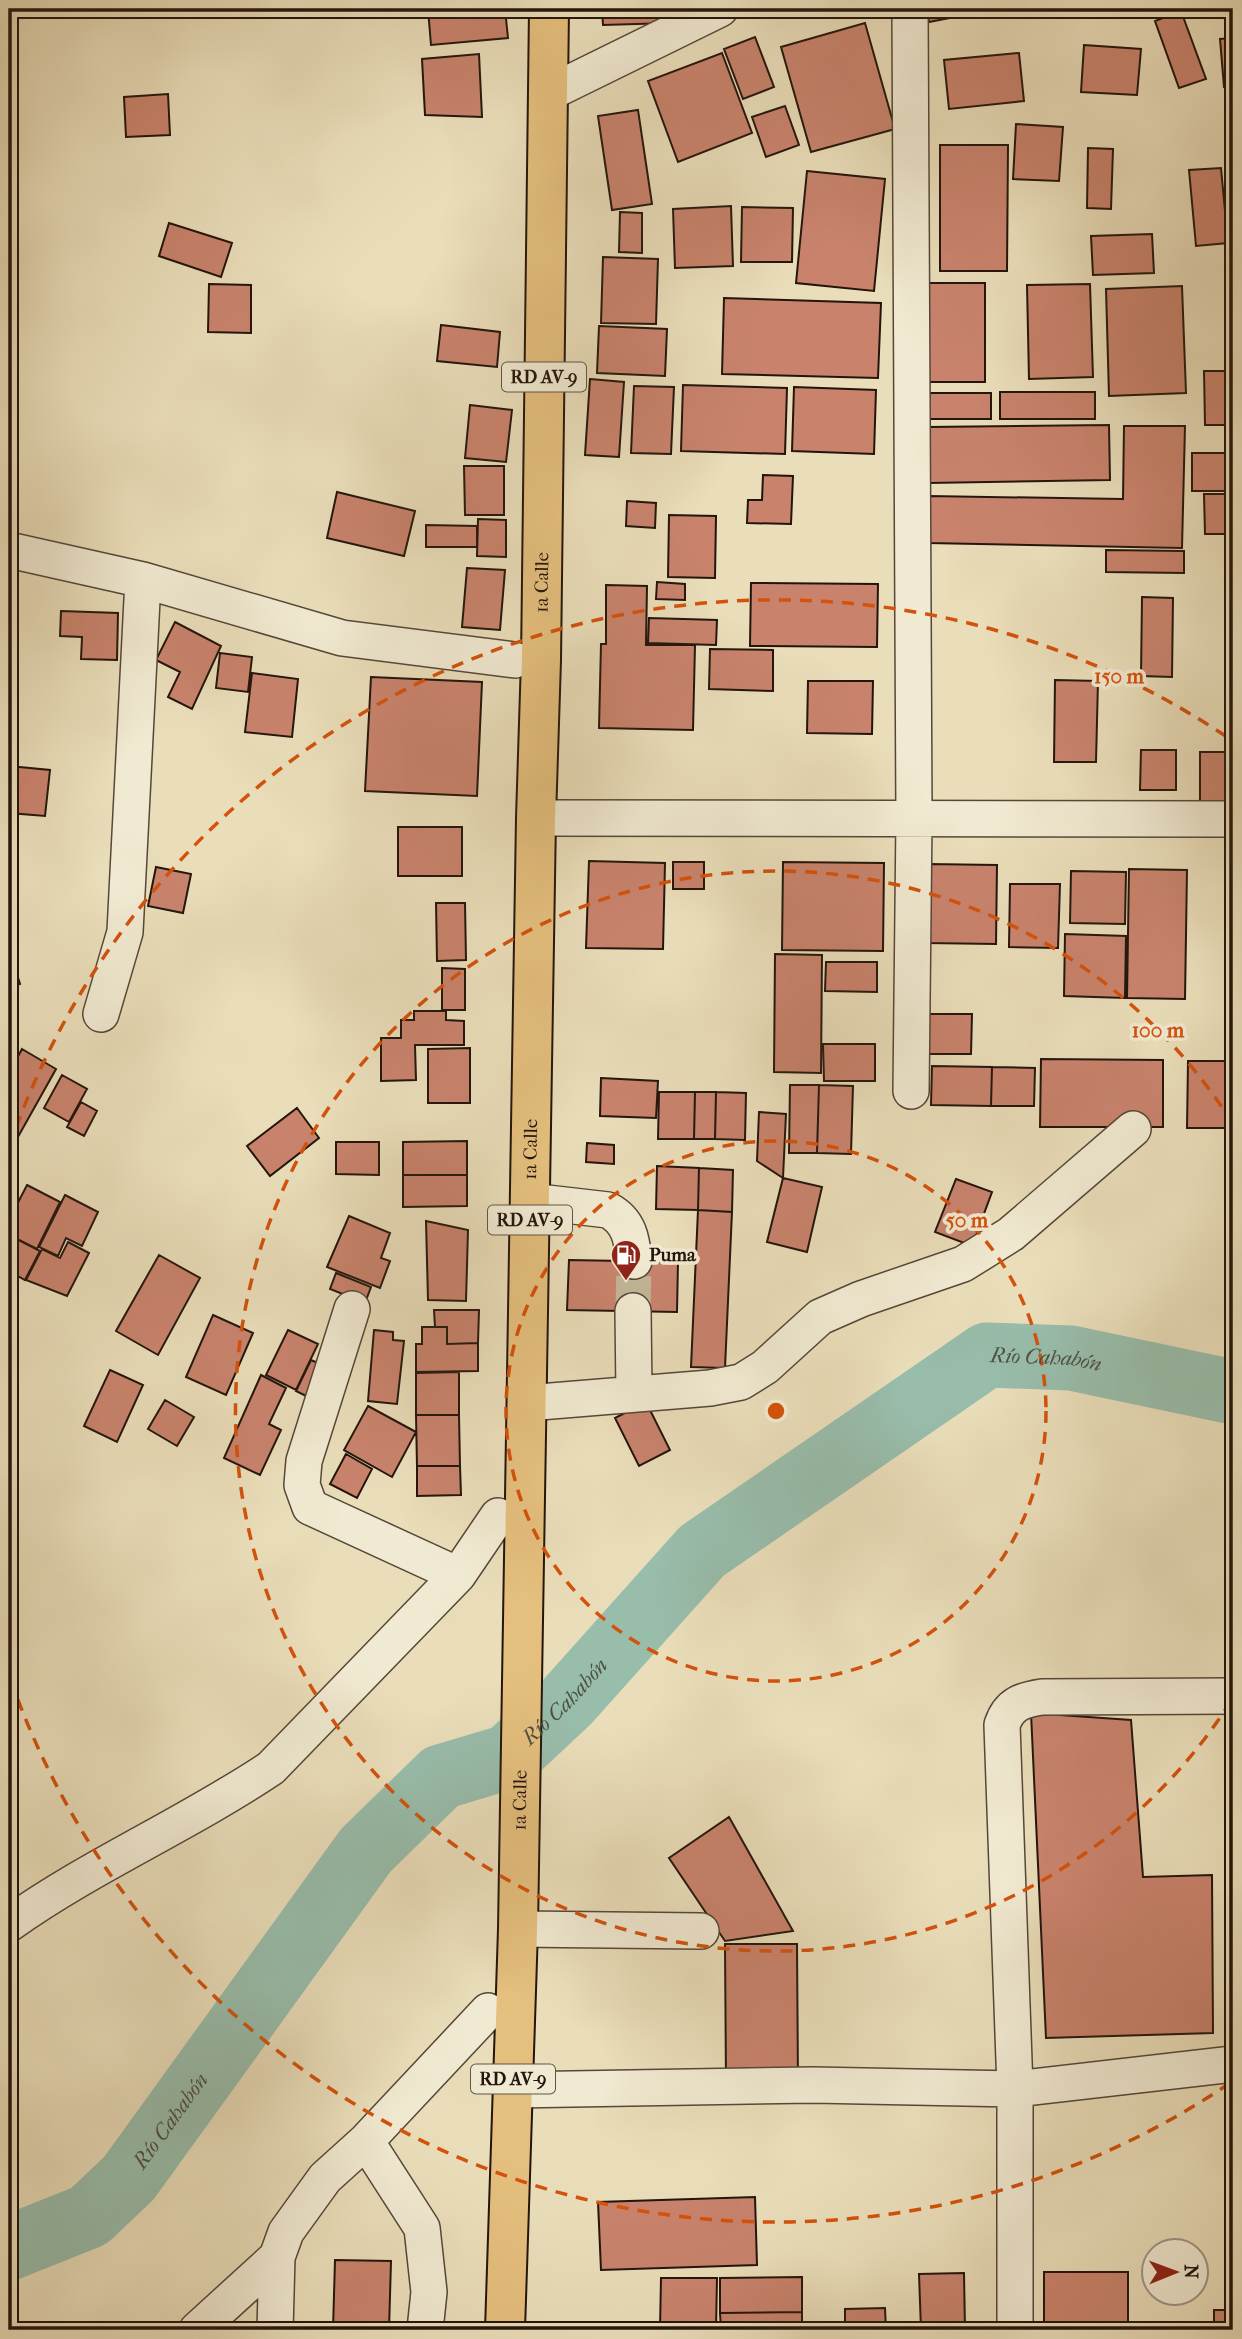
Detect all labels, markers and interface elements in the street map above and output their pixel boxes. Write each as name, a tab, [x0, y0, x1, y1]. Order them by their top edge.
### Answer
road number: RD AV-9	[502, 362, 586, 391]
street label: 1a Calle	[531, 552, 553, 613]
text: 150 m	[1094, 664, 1145, 688]
text: 100 m	[1132, 1018, 1185, 1042]
street label: 1a Calle	[519, 1119, 542, 1180]
road number: RD AV-9	[488, 1205, 572, 1234]
text: 50 m	[946, 1208, 989, 1232]
fuel station icon: Puma	[609, 1238, 643, 1282]
place label: Puma	[649, 1244, 697, 1266]
water label: Río Cahabón	[988, 1343, 1104, 1376]
centre of rings	[764, 1399, 788, 1423]
water label: Río Cahabón	[516, 1653, 613, 1751]
street label: 1a Calle	[509, 1770, 532, 1831]
road number: RD AV-9	[471, 2064, 555, 2094]
water label: Río Cahabón	[127, 2068, 213, 2175]
north arrow	[1140, 2238, 1210, 2308]
text: N	[1180, 2264, 1202, 2280]

